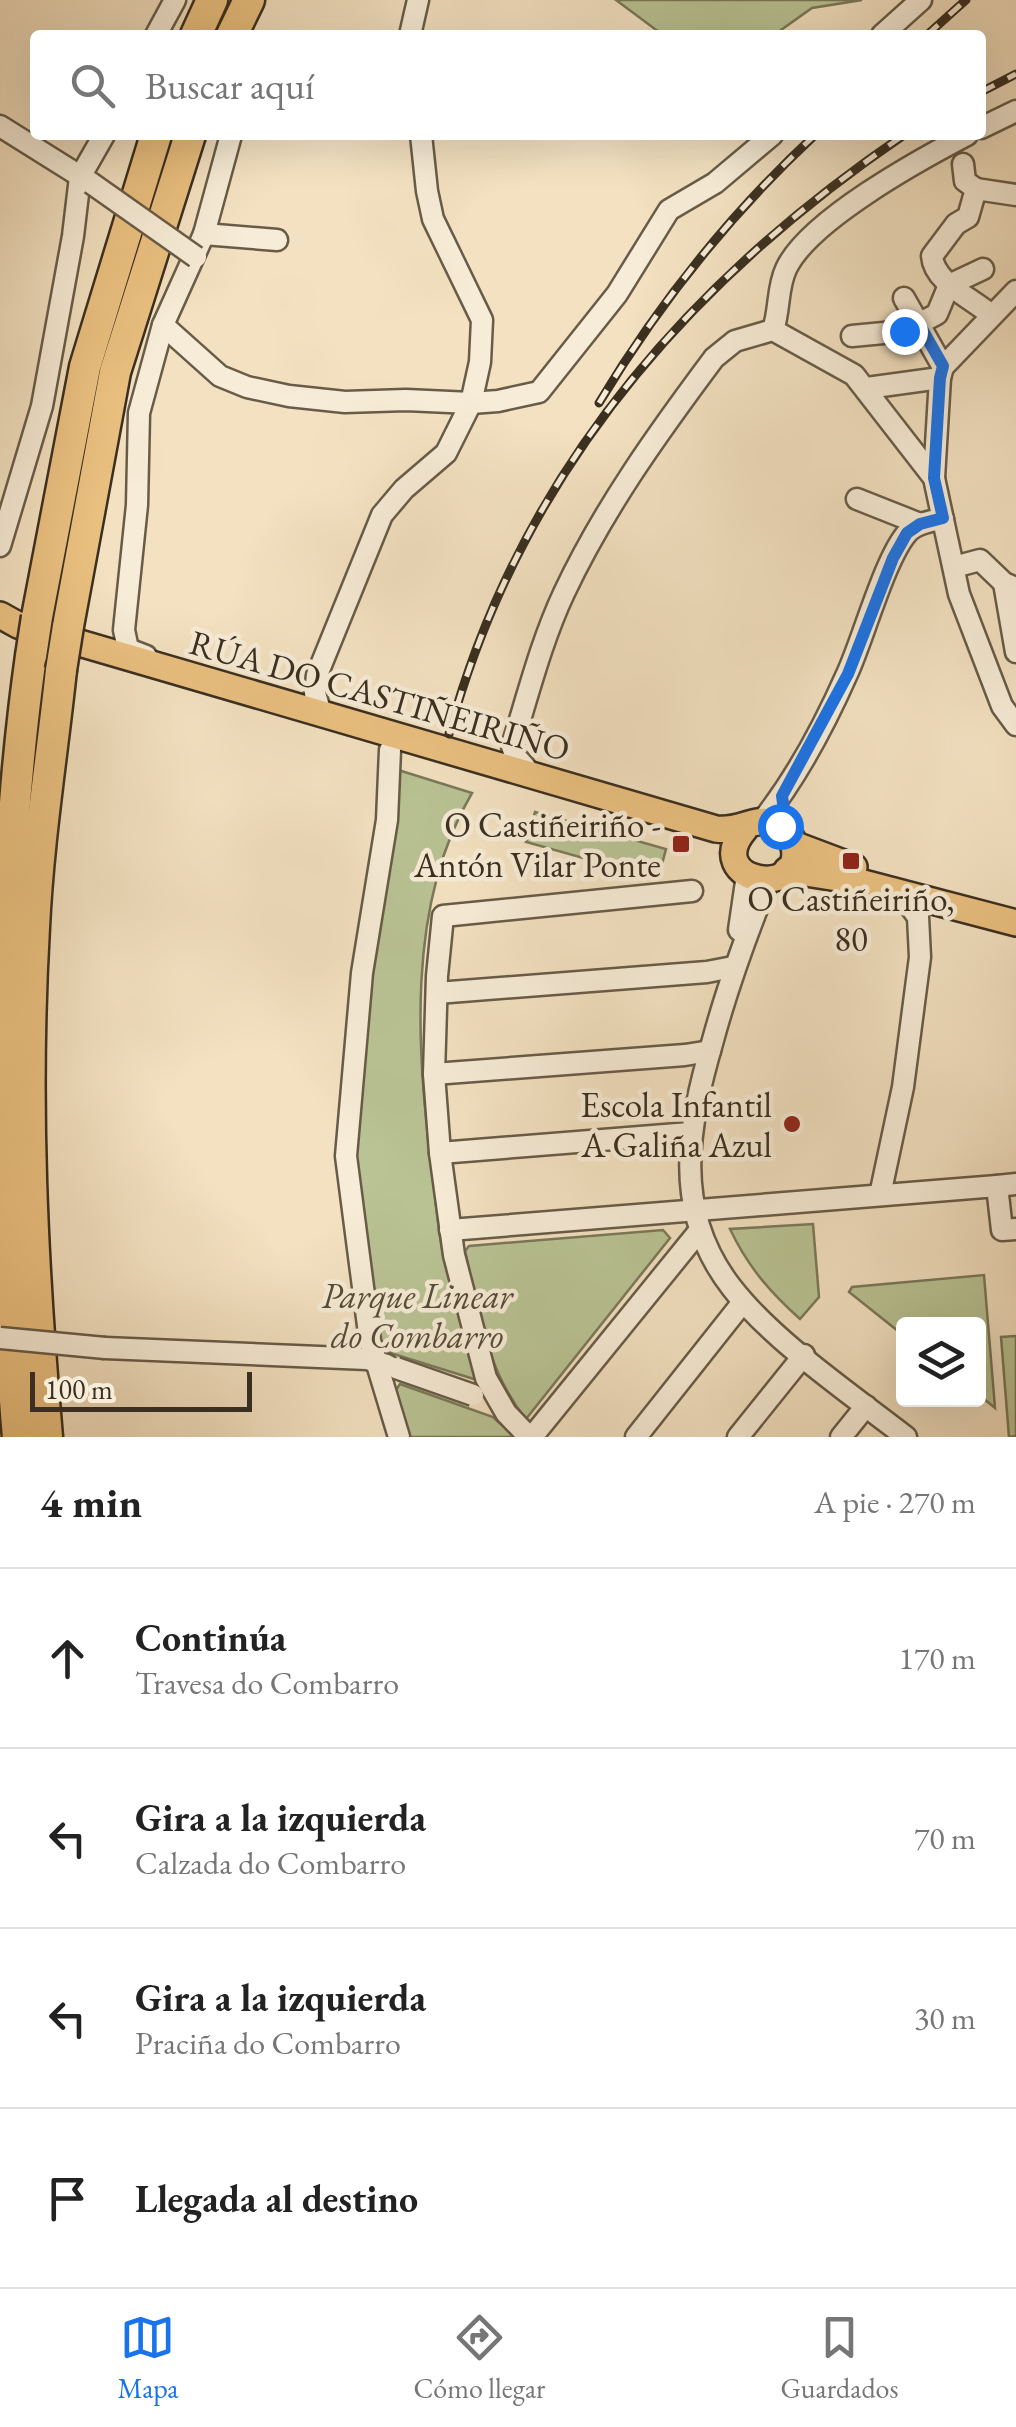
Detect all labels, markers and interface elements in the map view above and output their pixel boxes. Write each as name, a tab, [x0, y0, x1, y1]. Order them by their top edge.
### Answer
search box	[30, 30, 986, 140]
icon: search	[65, 58, 120, 113]
text: Buscar aquí	[145, 61, 314, 110]
route end	[882, 309, 928, 355]
street label: RÚA DO CASTIÑEIRIÑO	[185, 619, 575, 771]
place label: O Castiñeiriño - Antón Vilar Ponte	[413, 802, 661, 887]
route start	[758, 804, 804, 850]
marker: O Castiñeiriño - Antón Vilar Ponte	[670, 833, 692, 855]
marker: O Castiñeiriño, 80	[840, 850, 862, 872]
place label: O Castiñeiriño, 80	[747, 876, 955, 961]
place label: Escola Infantil A Galiña Azul	[580, 1082, 772, 1167]
marker: Escola Infantil A Galiña Azul	[781, 1113, 803, 1135]
park label: Parque Linear do Combarro	[322, 1273, 514, 1358]
map controls	[896, 1317, 986, 1407]
button: layers	[896, 1317, 986, 1407]
scale bar	[30, 1367, 252, 1412]
text: 100 m	[45, 1371, 113, 1407]
text: 4 min	[40, 1475, 142, 1530]
text: A pie · 270 m	[814, 1481, 976, 1523]
text: Continúa	[135, 1613, 287, 1662]
icon: ahead	[40, 1631, 95, 1686]
text: 170 m	[899, 1637, 976, 1679]
text: Travesa do Combarro	[135, 1662, 399, 1704]
text: Gira a la izquierda	[135, 1793, 426, 1842]
icon: left	[40, 1811, 95, 1866]
text: 70 m	[914, 1817, 976, 1859]
text: Calzada do Combarro	[135, 1842, 406, 1884]
text: Gira a la izquierda	[135, 1973, 426, 2022]
icon: left	[40, 1991, 95, 2046]
text: 30 m	[914, 1997, 976, 2039]
text: Praciña do Combarro	[135, 2022, 401, 2064]
icon: arrive	[40, 2171, 95, 2226]
text: Llegada al destino	[135, 2174, 418, 2223]
tab: Mapa	[117, 2310, 178, 2406]
tab: Cómo llegar	[413, 2310, 545, 2406]
tab: Guardados	[780, 2310, 899, 2406]

